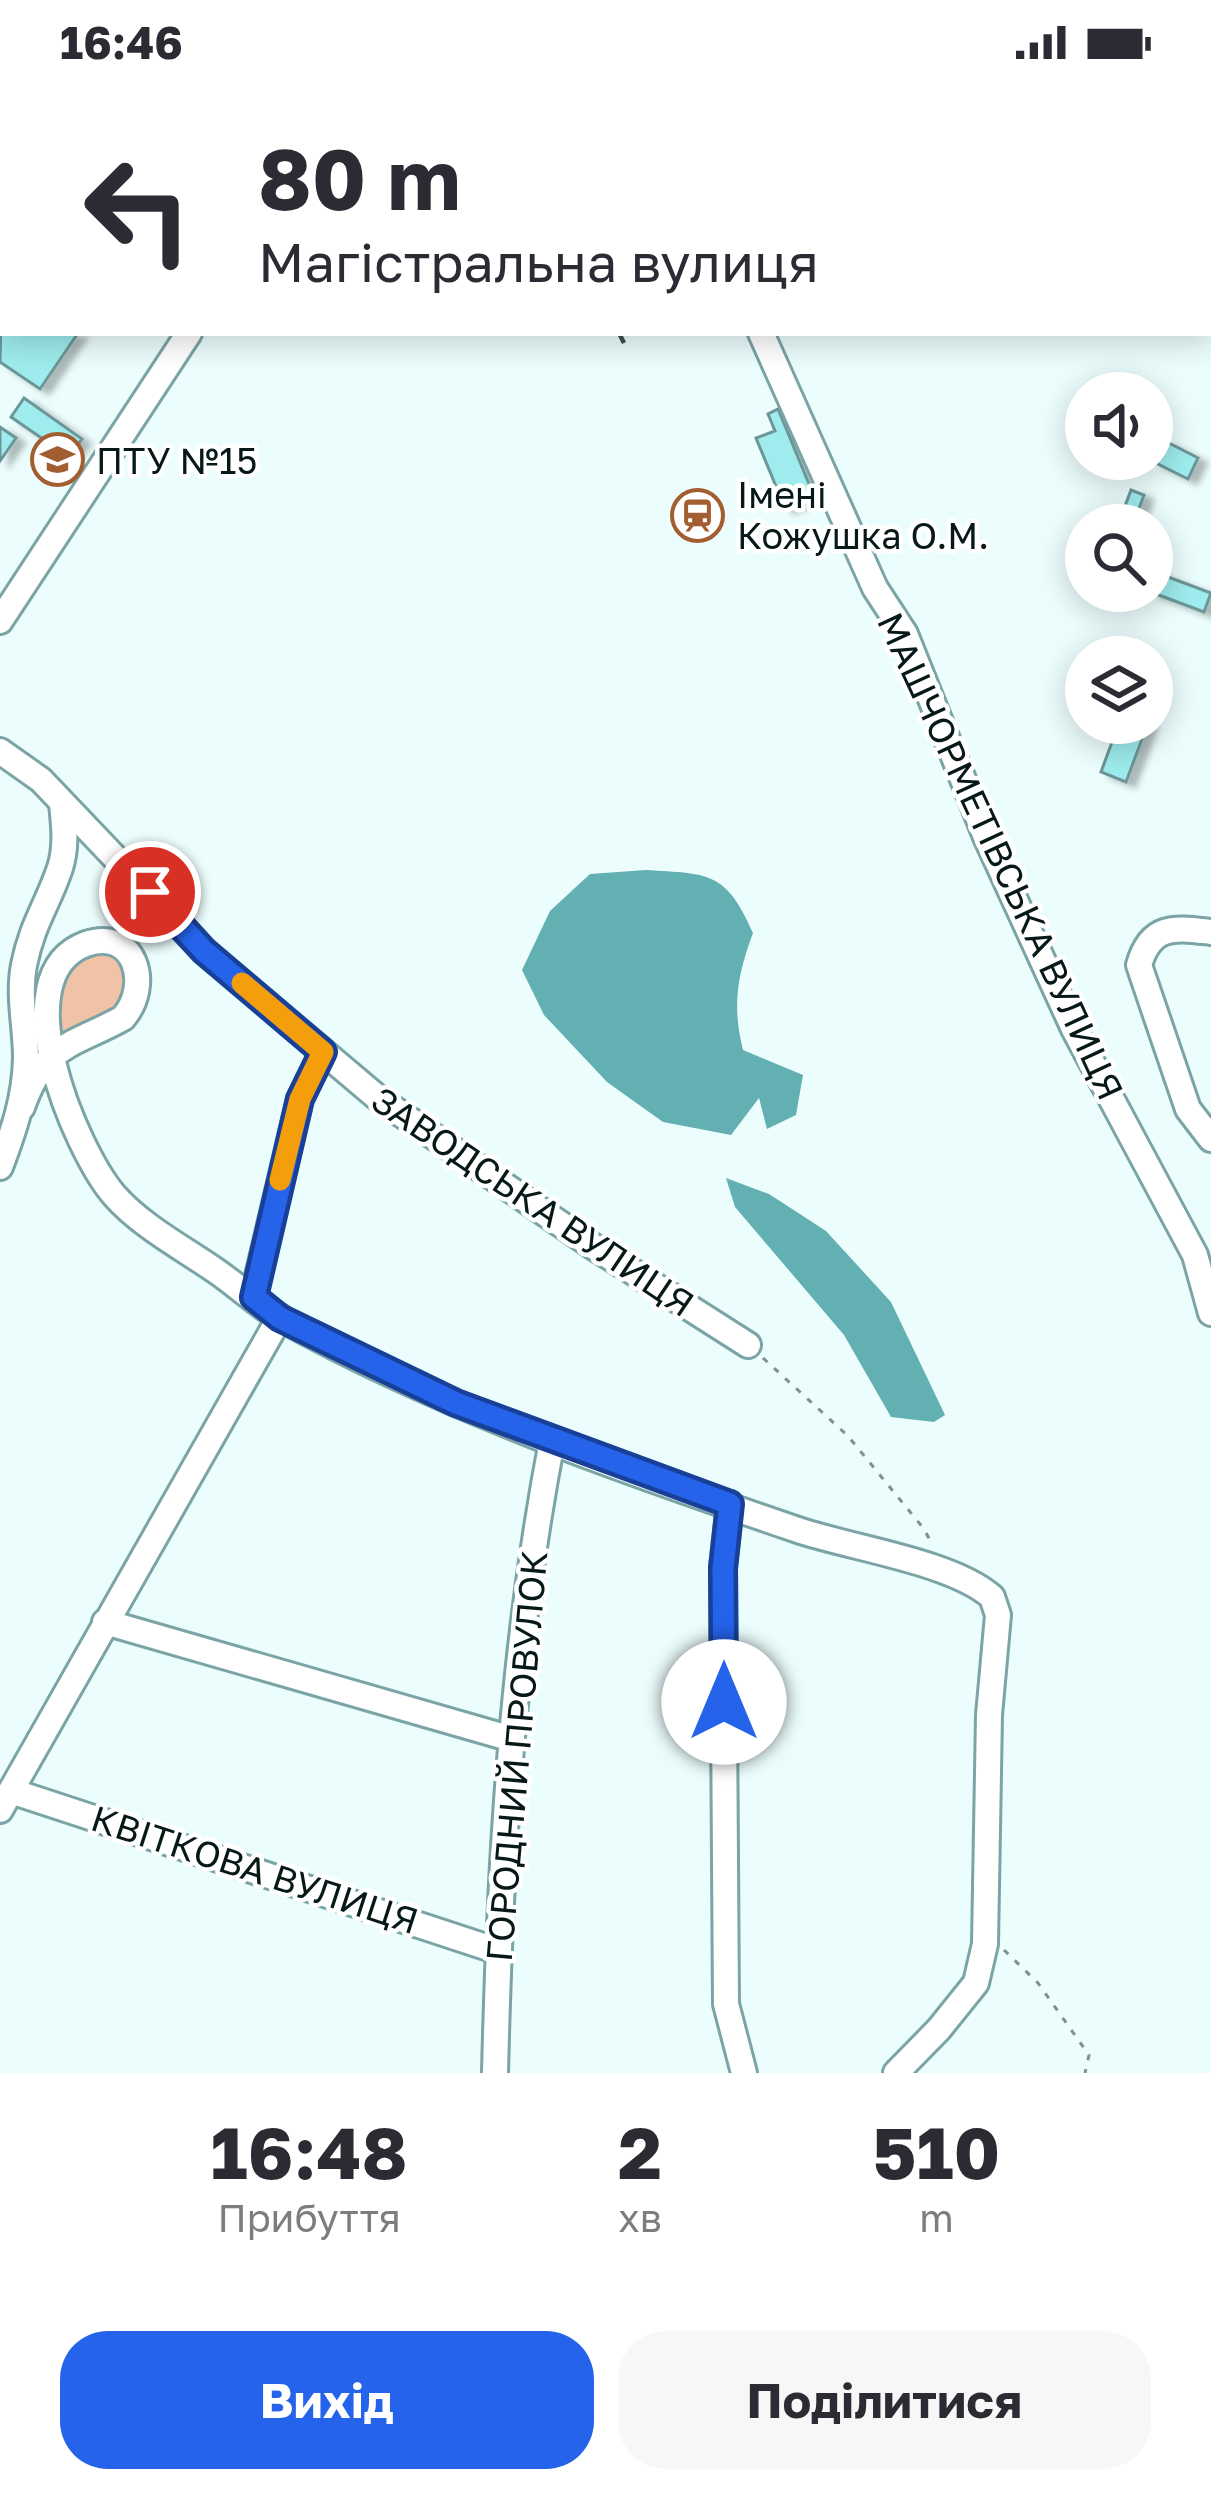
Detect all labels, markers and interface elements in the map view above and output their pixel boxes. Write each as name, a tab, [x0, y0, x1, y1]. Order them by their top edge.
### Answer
text: 16:46	[60, 15, 183, 69]
text: 80 m	[258, 128, 461, 228]
icon: left	[60, 132, 216, 288]
text: Магістральна вулиця	[258, 229, 819, 294]
map controls	[1065, 372, 1173, 744]
button: sound	[1065, 372, 1173, 480]
school or university icon: ПТУ №15	[29, 432, 85, 488]
place label: ПТУ №15	[96, 439, 257, 482]
place label: Імені Кожушка О.М.	[737, 473, 989, 557]
station icon: Імені Кожушка О.М.	[670, 487, 726, 543]
button: search	[1065, 504, 1173, 612]
street label: МАШЧОРМЕТІВСЬКА ВУЛИЦЯ	[869, 606, 1133, 1106]
button: layers	[1065, 636, 1173, 744]
pin	[99, 841, 201, 943]
icon: arrive	[117, 859, 183, 925]
street label: ЗАВОДСЬКА ВУЛИЦЯ	[364, 1077, 702, 1325]
street label: ГОРОДНИЙ ПРОВУЛОК	[477, 1549, 555, 1963]
position arrow	[661, 1639, 787, 1765]
street label: КВІТКОВА ВУЛИЦЯ	[86, 1796, 424, 1942]
text: 16:48	[211, 2108, 408, 2195]
text: 2	[618, 2108, 662, 2195]
text: 510	[873, 2108, 1000, 2195]
text: Прибуття	[217, 2194, 401, 2241]
text: хв	[618, 2194, 662, 2241]
text: m	[919, 2194, 954, 2241]
button: Вихід	[60, 2331, 594, 2469]
button: Поділитися	[618, 2331, 1151, 2469]

